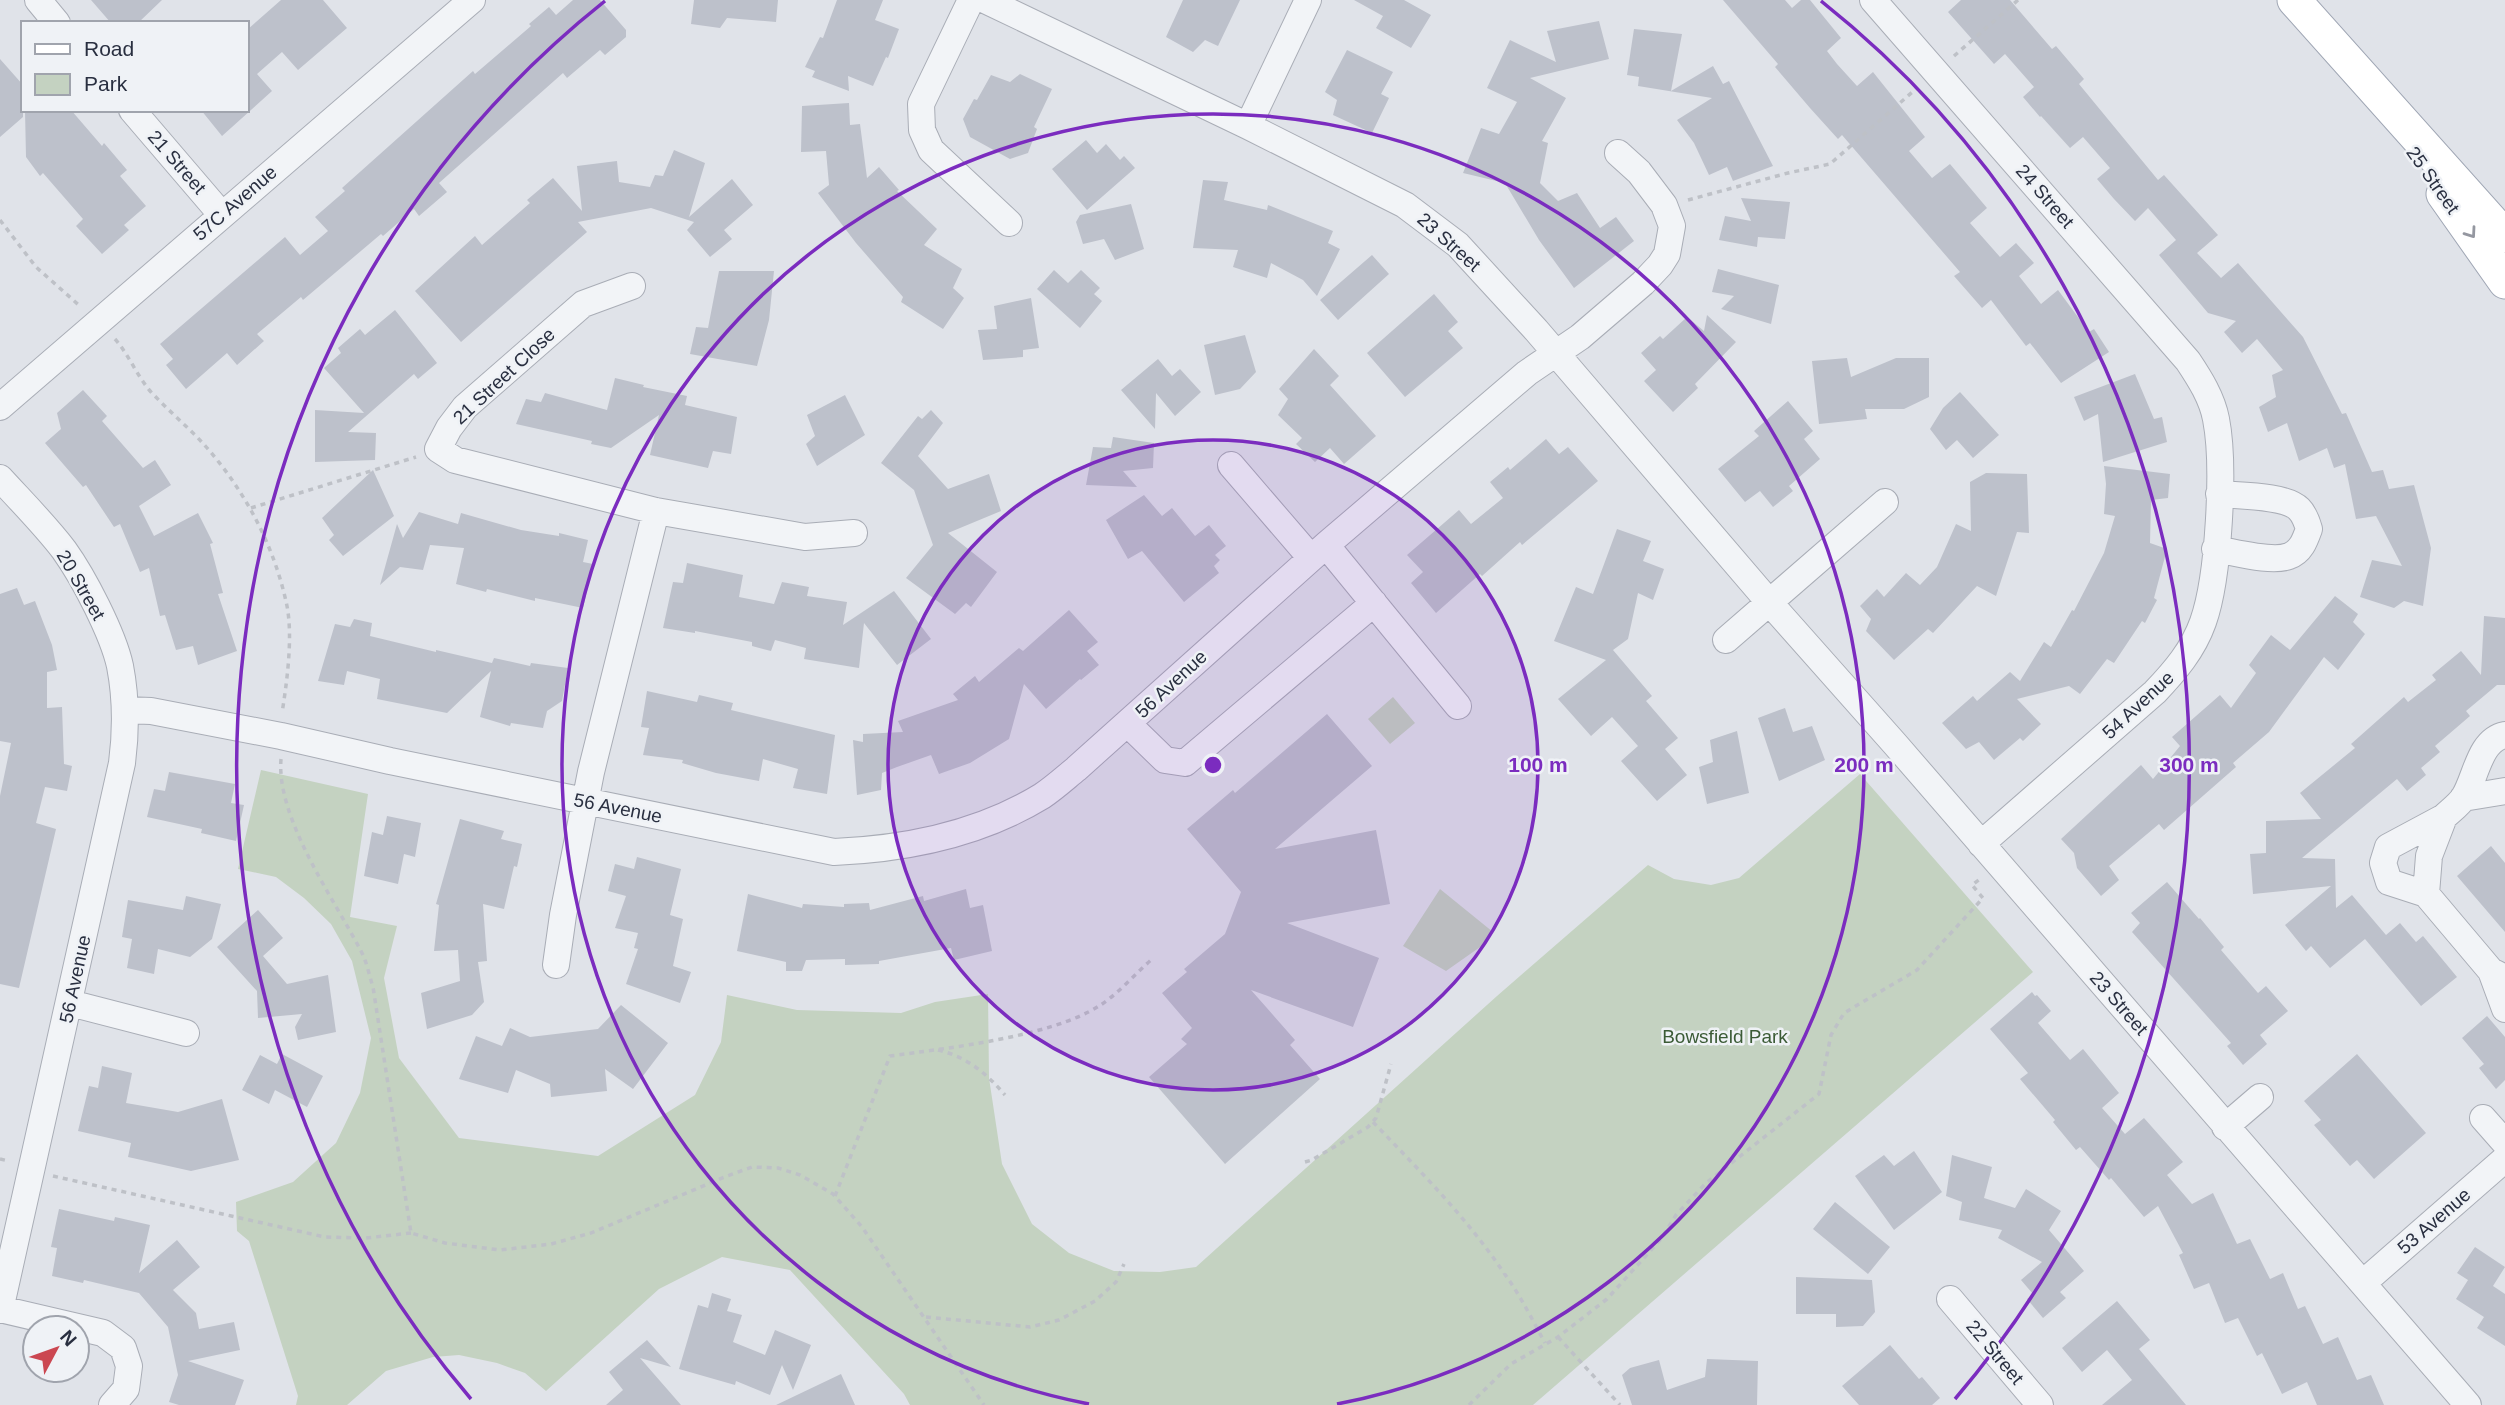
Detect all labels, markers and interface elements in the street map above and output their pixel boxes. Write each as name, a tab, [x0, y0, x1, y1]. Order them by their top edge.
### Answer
legend	[21, 21, 248, 112]
text: Road	[84, 37, 134, 60]
text: Park	[84, 72, 128, 95]
street label: 21 Street	[144, 126, 211, 199]
street label: 25 Street	[2402, 142, 2464, 218]
street label: 24 Street	[2012, 160, 2079, 233]
street label: 57C Avenue	[189, 161, 281, 245]
street label: 23 Street	[1413, 208, 1485, 276]
one-way arrow	[2463, 225, 2475, 238]
street label: 21 Street Close	[449, 324, 559, 428]
street label: 20 Street	[53, 546, 110, 624]
street label: 56 Avenue	[1131, 646, 1211, 722]
street label: 54 Avenue	[2098, 667, 2178, 743]
centre of rings	[1201, 753, 1225, 777]
text: 100 m	[1508, 753, 1568, 776]
text: 200 m	[1834, 753, 1894, 776]
text: 300 m	[2159, 753, 2219, 776]
street label: 56 Avenue	[572, 789, 664, 827]
street label: 56 Avenue	[55, 933, 95, 1025]
street label: 23 Street	[2086, 967, 2153, 1040]
park label: Bowsfield Park	[1662, 1026, 1788, 1047]
street label: 53 Avenue	[2393, 1184, 2475, 1258]
north arrow	[21, 1314, 91, 1384]
street label: 22 Street	[1962, 1316, 2028, 1389]
text: N	[56, 1326, 81, 1350]

